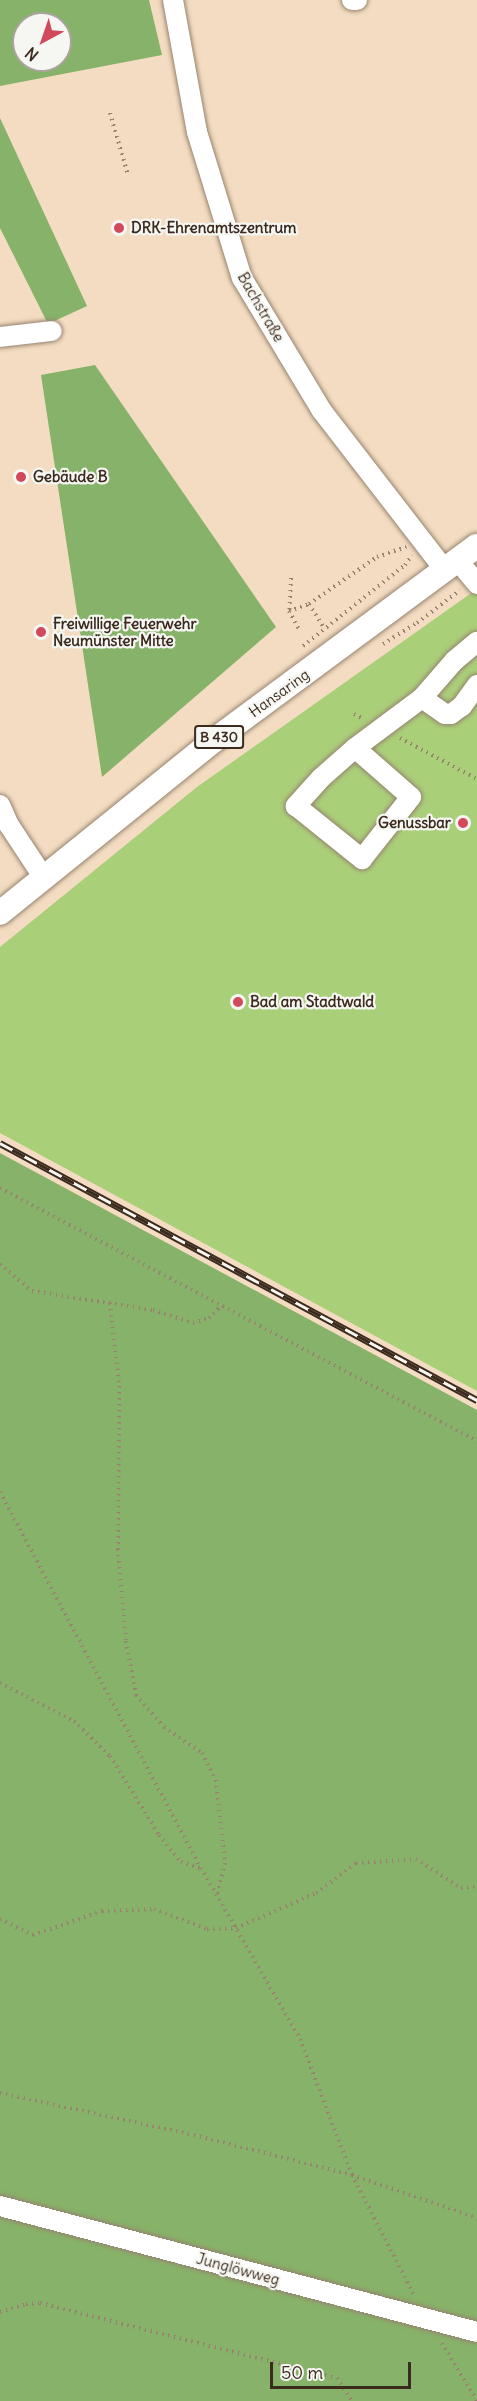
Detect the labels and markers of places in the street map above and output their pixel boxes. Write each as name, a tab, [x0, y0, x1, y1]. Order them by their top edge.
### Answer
place label: DRK-Ehrenamtszentrum	[131, 219, 296, 237]
marker: DRK-Ehrenamtszentrum	[112, 221, 126, 235]
place label: Gebäude B	[33, 468, 108, 486]
marker: Gebäude B	[14, 470, 28, 484]
place label: Freiwillige Feuerwehr Neumünster Mitte	[53, 614, 197, 649]
marker: Freiwillige Feuerwehr Neumünster Mitte	[34, 625, 48, 639]
place label: Genussbar	[378, 814, 451, 832]
marker: Genussbar	[456, 816, 470, 830]
place label: Bad am Stadtwald	[250, 993, 374, 1011]
marker: Bad am Stadtwald	[231, 995, 245, 1009]

